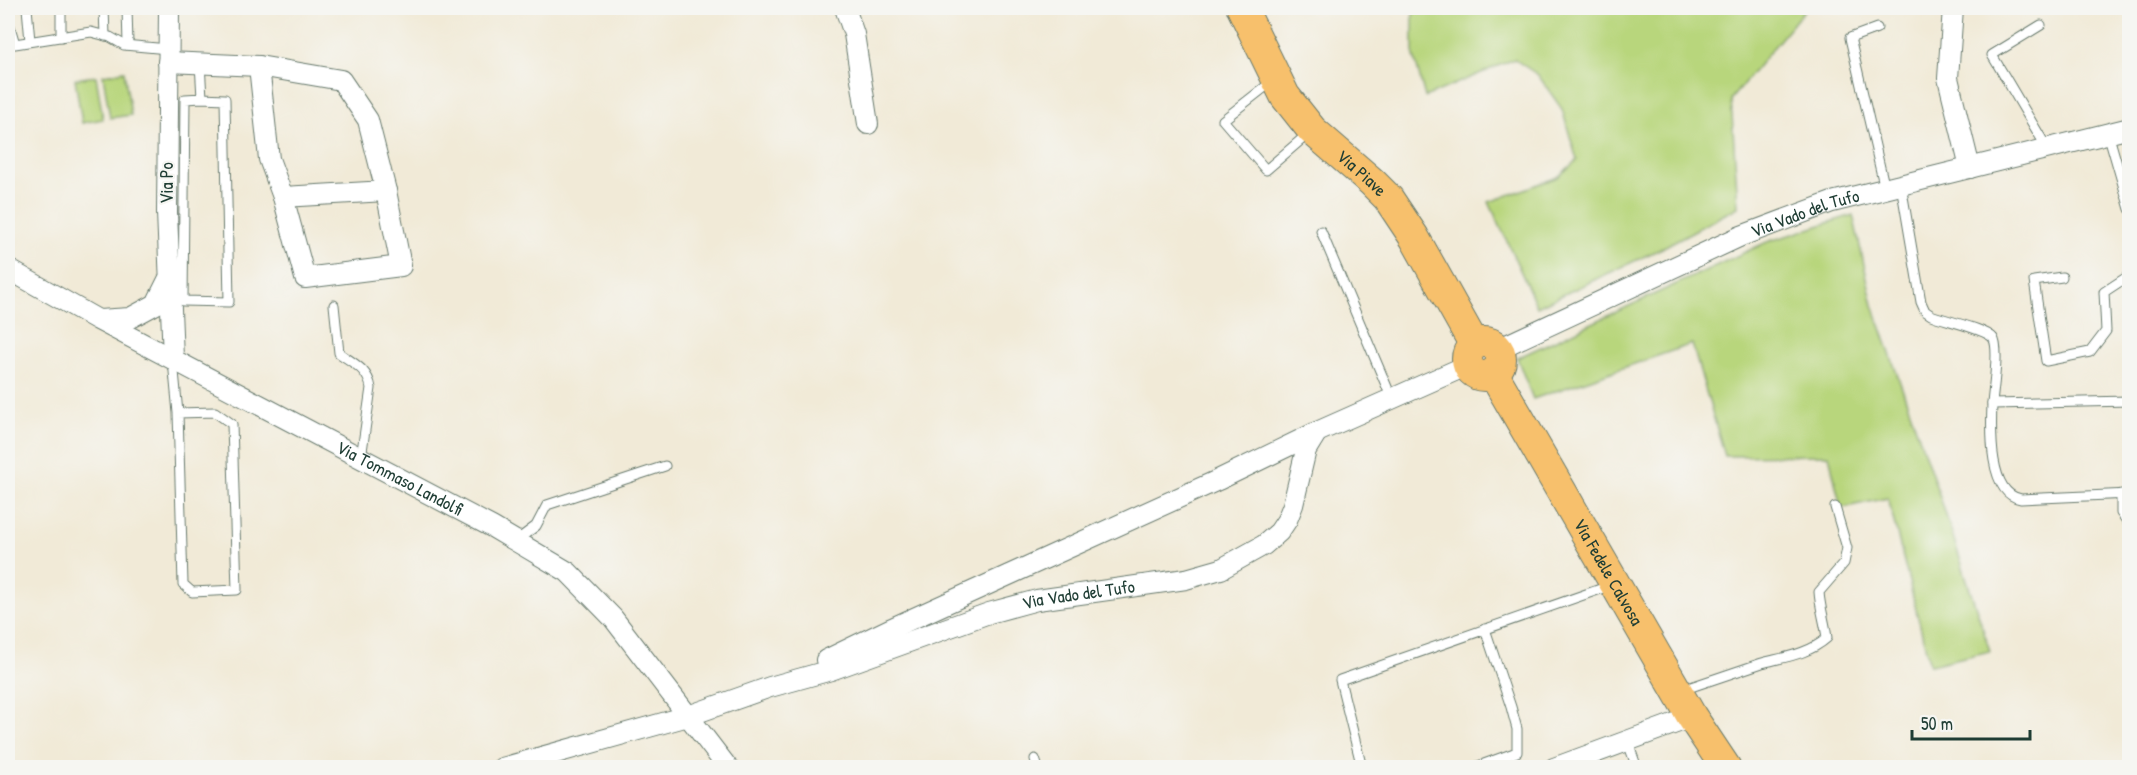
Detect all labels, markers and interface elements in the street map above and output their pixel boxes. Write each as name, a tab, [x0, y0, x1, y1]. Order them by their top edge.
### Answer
street label: Via Piave	[1331, 144, 1393, 202]
street label: Via Po	[154, 162, 179, 204]
street label: Via Vado del Tufo	[1747, 183, 1862, 243]
street label: Via Tommaso Landolfi	[332, 435, 468, 522]
street label: Via Fedele Calvosa	[1568, 514, 1649, 630]
street label: Via Vado del Tufo	[1019, 573, 1136, 615]
scale bar	[1912, 703, 2030, 741]
text: 50 m	[1921, 711, 1953, 736]

